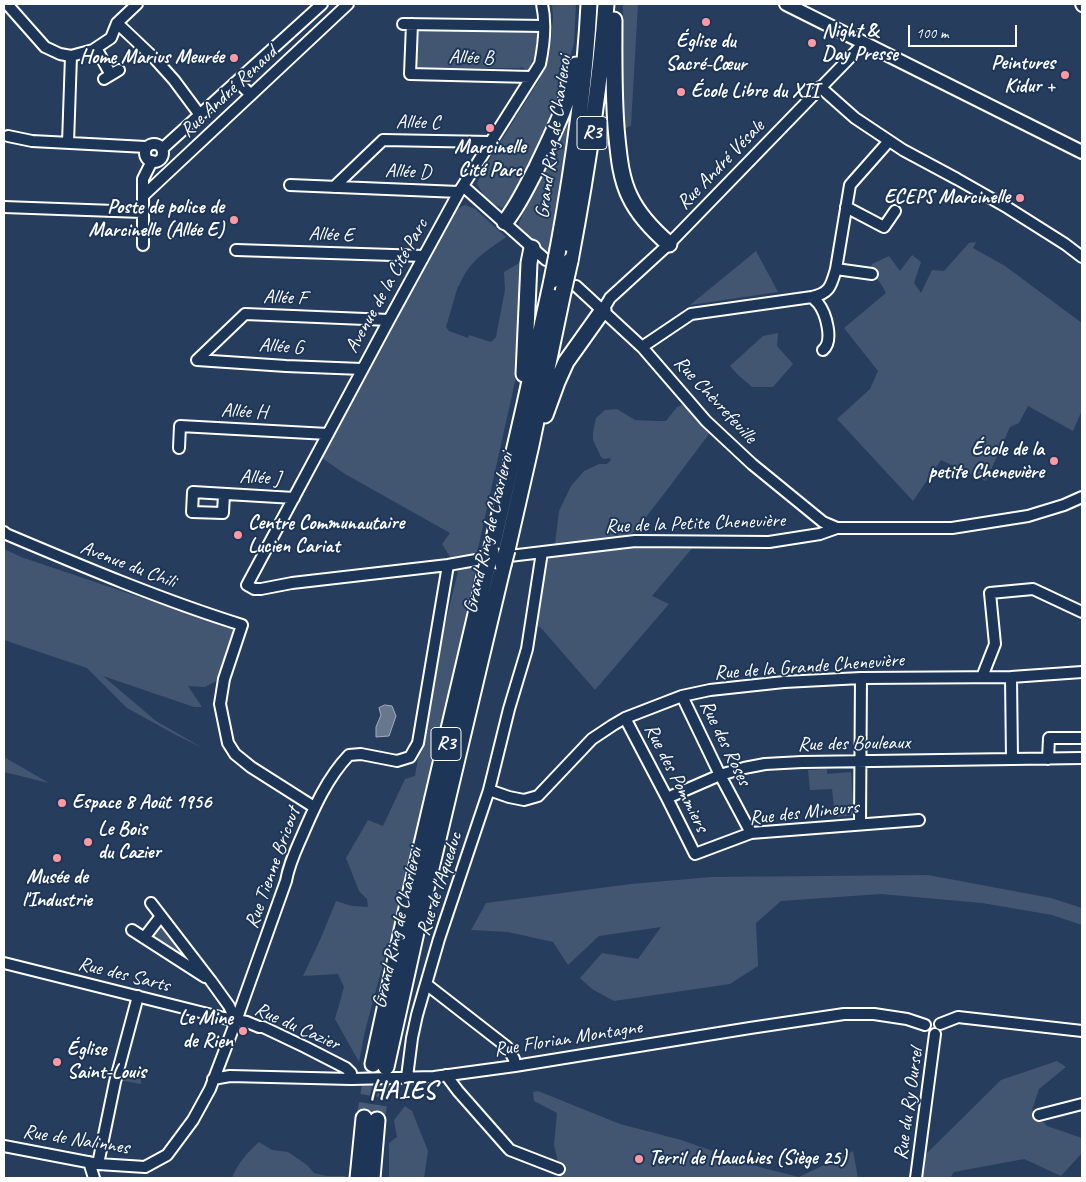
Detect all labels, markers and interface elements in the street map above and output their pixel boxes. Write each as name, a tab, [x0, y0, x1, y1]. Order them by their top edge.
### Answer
scale bar	[911, 15, 1020, 47]
marker: Église du Sacré-Cœur	[700, 16, 712, 28]
place label: Night & Day Presse	[822, 20, 898, 67]
text: 100 m	[916, 24, 948, 43]
place label: Église du Sacré-Cœur	[665, 30, 747, 77]
marker: Night & Day Presse	[806, 37, 818, 49]
street label: Rue André Renaud	[176, 41, 282, 143]
place label: Home Marius Meurée	[79, 46, 224, 70]
street label: Allée B	[448, 46, 494, 70]
marker: Home Marius Meurée	[228, 52, 240, 64]
place label: Peintures Kidur +	[991, 52, 1055, 99]
street label: Grand Ring de Charleroi	[531, 54, 577, 220]
marker: Peintures Kidur +	[1059, 69, 1071, 81]
place label: École Libre du XII	[691, 80, 819, 104]
marker: École Libre du XII	[675, 86, 687, 98]
street label: Allée C	[396, 111, 440, 135]
street label: Rue André Vésale	[672, 115, 770, 215]
road number: R3	[577, 116, 607, 150]
marker: Marcinelle Cité Parc	[484, 122, 496, 134]
place label: Marcinelle Cité Parc	[454, 136, 526, 183]
street label: Allée D	[384, 159, 432, 185]
place label: ECEPS Marcinelle	[884, 186, 1010, 210]
marker: ECEPS Marcinelle	[1014, 192, 1026, 204]
place label: Poste de police de Marcinelle (Allée E)	[88, 196, 224, 243]
marker: Poste de police de Marcinelle (Allée E)	[228, 214, 240, 226]
street label: Avenue de la Cité Parc	[340, 215, 434, 357]
street label: Allée E	[308, 222, 354, 248]
street label: Allée F	[263, 285, 307, 311]
street label: Allée G	[258, 333, 304, 361]
street label: Rue Chèvrefeuille	[668, 351, 762, 449]
street label: Allée H	[220, 399, 268, 425]
place label: École de la petite Chenevière	[929, 438, 1044, 485]
street label: Grand Ring de Charleroi	[459, 450, 519, 616]
marker: École de la petite Chenevière	[1048, 455, 1060, 467]
street label: Allée J	[239, 465, 281, 491]
street label: Rue de la Petite Chenevière	[605, 509, 785, 539]
place label: Centre Communautaire Lucien Cariat	[248, 512, 404, 559]
marker: Centre Communautaire Lucien Cariat	[232, 529, 244, 541]
street label: Avenue du Chili	[77, 536, 179, 594]
street label: Rue de la Grande Chenevière	[713, 648, 905, 686]
street label: Rue des Roses	[694, 696, 756, 790]
street label: Rue des Pommiers	[638, 720, 714, 836]
road number: R3	[431, 728, 461, 761]
street label: Rue des Bouleaux	[797, 731, 911, 757]
place label: Espace 8 Août 1956	[72, 791, 211, 815]
street label: Rue des Mineurs	[748, 795, 860, 831]
marker: Espace 8 Août 1956	[56, 797, 68, 809]
street label: Rue Tienne Bricout	[240, 804, 306, 932]
place label: Le Bois du Cazier	[98, 818, 161, 865]
street label: Rue de l'Aqueduc	[412, 829, 468, 939]
marker: Le Bois du Cazier	[82, 836, 94, 848]
street label: Grand Ring de Charleroi	[368, 845, 428, 1011]
marker: Musée de l'Industrie	[51, 852, 63, 864]
place label: Musée de l'Industrie	[22, 866, 92, 913]
street label: Rue des Sarts	[76, 952, 172, 998]
street label: Rue du Cazier	[251, 998, 343, 1056]
place label: Le Mine de Rien	[178, 1007, 233, 1054]
street label: Rue Florian Montagne	[492, 1015, 644, 1063]
marker: Le Mine de Rien	[237, 1025, 249, 1037]
place label: Église Saint-Louis	[67, 1038, 146, 1085]
street label: Rue du Ry Oursel	[889, 1047, 929, 1161]
marker: Église Saint-Louis	[51, 1056, 63, 1068]
district label: HAIES	[369, 1076, 437, 1106]
street label: Rue de Nalinnes	[21, 1120, 131, 1160]
place label: Terril de Hauchies (Siège 25)	[649, 1147, 846, 1171]
marker: Terril de Hauchies (Siège 25)	[633, 1153, 645, 1165]

